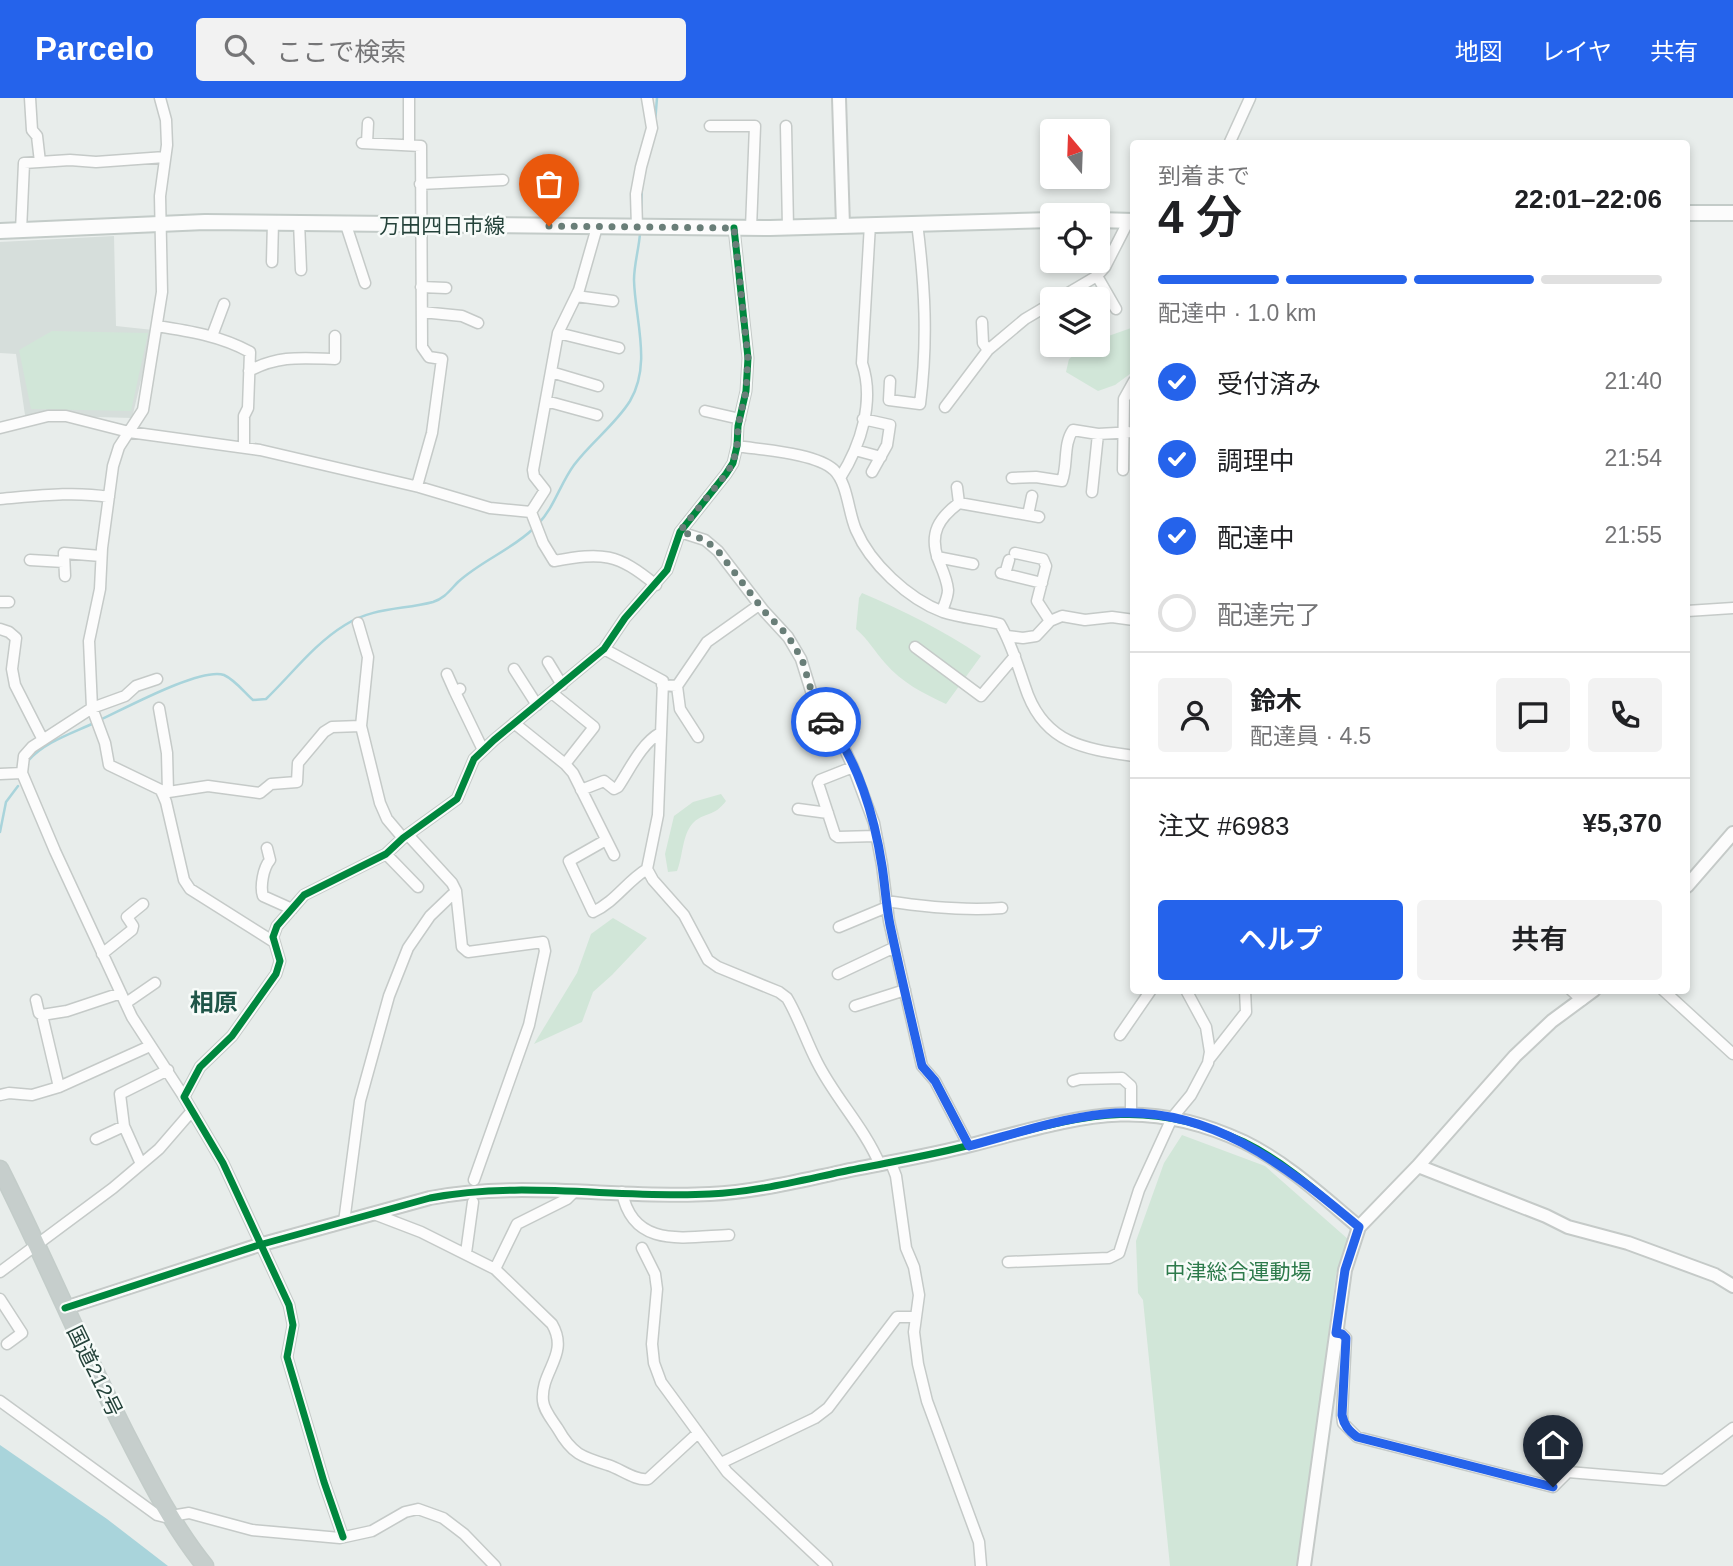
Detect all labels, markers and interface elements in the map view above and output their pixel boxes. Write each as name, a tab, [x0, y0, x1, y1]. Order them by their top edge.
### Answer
search box	[196, 18, 686, 81]
text: Parcelo	[35, 30, 154, 67]
icon: search	[220, 30, 258, 68]
text: ここで検索	[276, 37, 406, 67]
text: 地図	[1455, 38, 1503, 65]
text: レイヤ	[1541, 38, 1612, 65]
text: 共有	[1650, 38, 1698, 65]
north arrow	[1040, 119, 1110, 189]
map controls	[1040, 119, 1110, 357]
pin	[519, 154, 579, 226]
text: 到着まで	[1158, 163, 1250, 189]
icon: bag	[530, 165, 568, 203]
text: 22:01–22:06	[1515, 184, 1662, 214]
text: 4 分	[1158, 191, 1242, 243]
button: locate	[1040, 203, 1110, 273]
street label: 万田四日市線	[379, 214, 505, 237]
button: layers	[1040, 287, 1110, 357]
text: 配達中 · 1.0 km	[1158, 300, 1316, 326]
icon: check	[1158, 363, 1196, 401]
text: 21:40	[1604, 368, 1662, 394]
text: 受付済み	[1217, 369, 1321, 399]
icon: check	[1158, 440, 1196, 478]
text: 21:54	[1604, 445, 1662, 471]
text: 調理中	[1217, 446, 1295, 476]
icon: check	[1158, 517, 1196, 555]
text: 21:55	[1604, 522, 1662, 548]
text: 配達中	[1217, 523, 1295, 553]
text: 配達完了	[1217, 600, 1321, 630]
button: person	[1158, 678, 1232, 752]
button: chat	[1496, 678, 1570, 752]
button: phone	[1588, 678, 1662, 752]
text: 鈴木	[1250, 686, 1302, 716]
courier	[791, 687, 861, 757]
icon: car	[807, 703, 845, 741]
text: 配達員 · 4.5	[1250, 723, 1371, 749]
text: ¥5,370	[1582, 808, 1662, 838]
text: 注文 #6983	[1158, 811, 1290, 841]
button: ヘルプ	[1158, 900, 1403, 980]
button: 共有	[1417, 900, 1662, 980]
district label: 相原	[190, 989, 238, 1016]
park label: 中津総合運動場	[1165, 1260, 1312, 1283]
street label: 国道212号	[63, 1322, 127, 1420]
pin	[1523, 1415, 1583, 1487]
icon: home	[1534, 1426, 1572, 1464]

